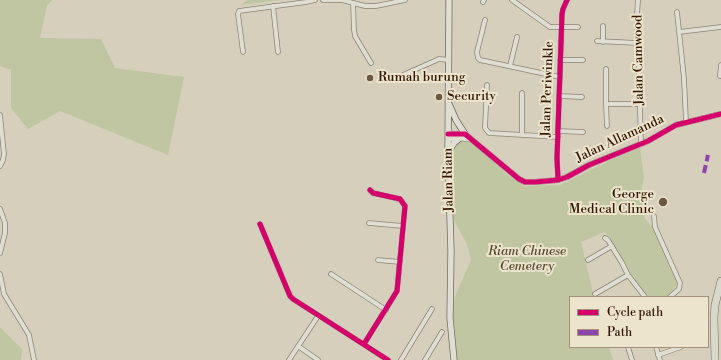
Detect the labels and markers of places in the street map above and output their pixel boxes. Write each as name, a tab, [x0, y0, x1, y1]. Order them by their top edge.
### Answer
place label: Rumah burung	[378, 70, 465, 86]
marker: Rumah burung	[365, 73, 375, 83]
place label: Security	[447, 89, 496, 105]
marker: Security	[434, 92, 444, 102]
place label: George Medical Clinic	[569, 187, 654, 218]
marker: George Medical Clinic	[657, 196, 669, 208]

